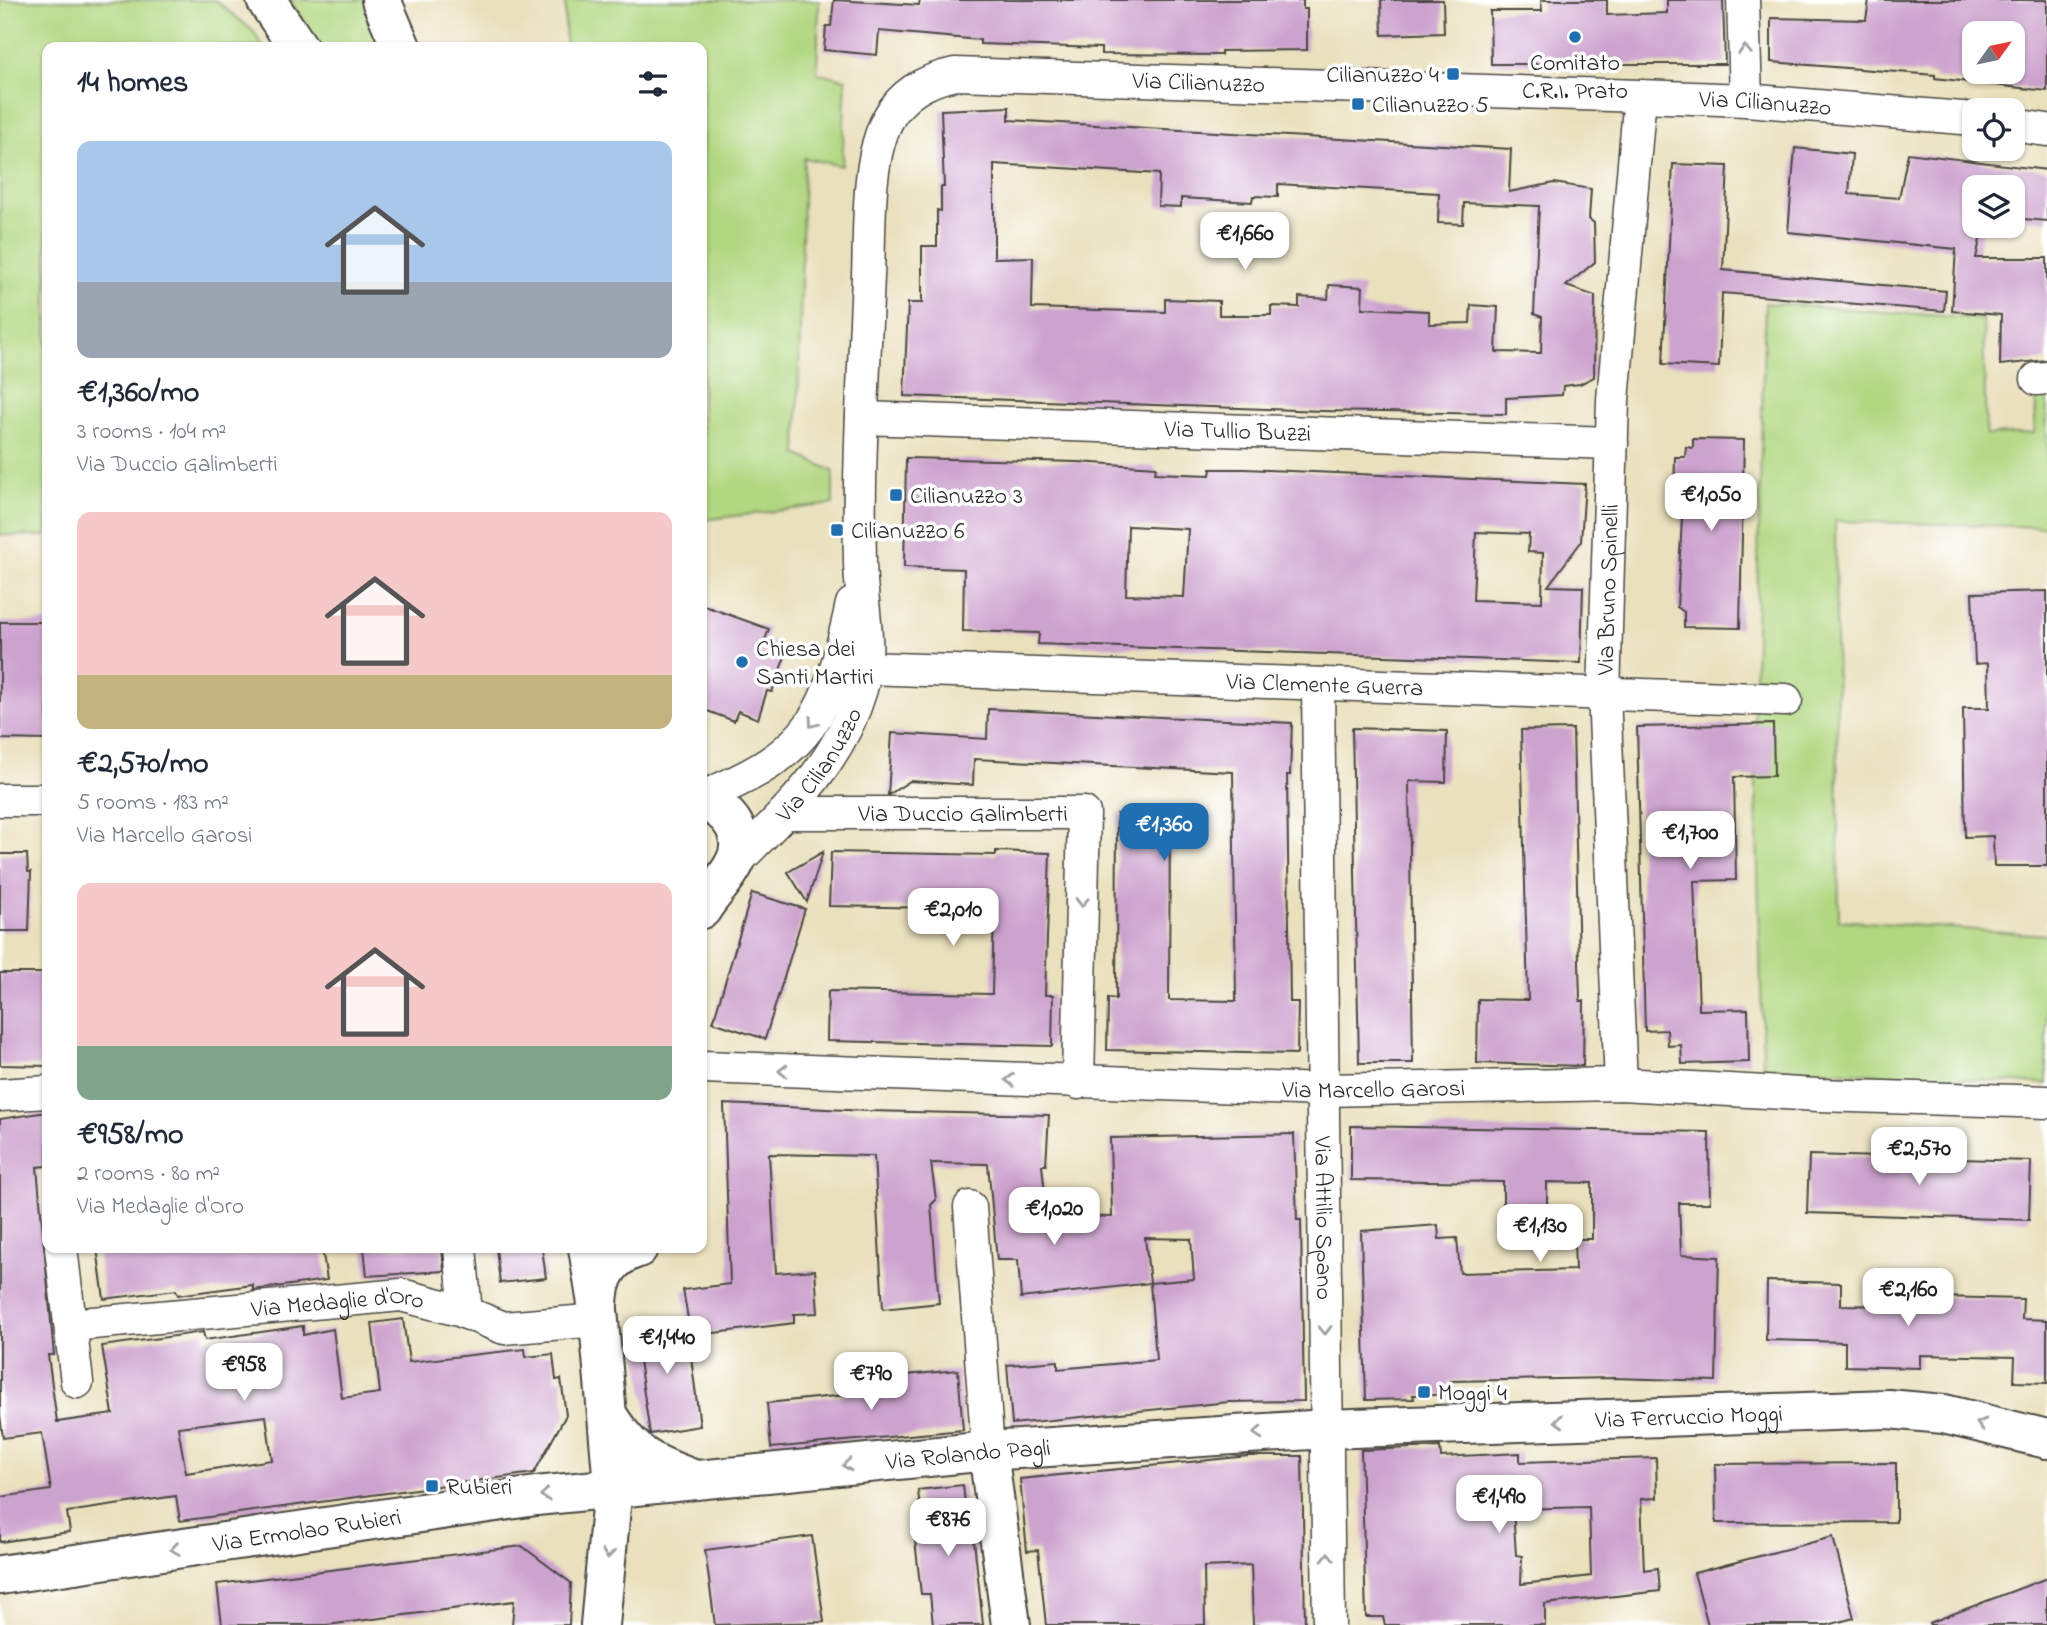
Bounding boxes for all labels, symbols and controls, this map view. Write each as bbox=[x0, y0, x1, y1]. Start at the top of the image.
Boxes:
north arrow bbox=[1962, 21, 2025, 84]
map controls bbox=[1962, 21, 2025, 238]
marker: Comitato C.R.I. Prato bbox=[1567, 29, 1583, 45]
one-way arrow bbox=[1737, 44, 1752, 55]
place label: Comitato C.R.I. Prato bbox=[1522, 47, 1628, 110]
place label: Cilianuzzo 4 bbox=[1326, 59, 1439, 94]
text: 14 homes bbox=[77, 62, 188, 106]
icon: filters bbox=[634, 65, 672, 103]
street label: Via Cilianuzzo bbox=[1131, 65, 1265, 104]
marker: Cilianuzzo 4 bbox=[1445, 66, 1461, 82]
street label: Via Cilianuzzo bbox=[1697, 83, 1833, 127]
place label: Cilianuzzo 5 bbox=[1372, 89, 1489, 124]
marker: Cilianuzzo 5 bbox=[1350, 96, 1366, 112]
button: locate bbox=[1962, 98, 2025, 161]
button: layers bbox=[1962, 175, 2025, 238]
icon: home bbox=[312, 187, 438, 313]
pin: €1,660 bbox=[1188, 212, 1302, 272]
text: €1,660 bbox=[1216, 218, 1274, 251]
text: €1,360/mo bbox=[77, 372, 199, 416]
street label: Via Tullio Buzzi bbox=[1163, 413, 1312, 453]
text: 3 rooms · 104 m² bbox=[77, 416, 226, 449]
text: Via Duccio Galimberti bbox=[77, 449, 278, 482]
pin: €1,050 bbox=[1654, 474, 1768, 533]
text: €1,050 bbox=[1681, 479, 1741, 512]
place label: Cilianuzzo 3 bbox=[910, 480, 1023, 515]
marker: Cilianuzzo 3 bbox=[888, 487, 904, 503]
street label: Via Bruno Spinelli bbox=[1590, 503, 1630, 677]
place label: Cilianuzzo 6 bbox=[851, 515, 965, 550]
marker: Cilianuzzo 6 bbox=[829, 522, 845, 538]
icon: home bbox=[312, 558, 438, 684]
place label: Chiesa dei Santi Martiri bbox=[756, 633, 874, 696]
marker: Chiesa dei Santi Martiri bbox=[734, 654, 750, 670]
street label: Via Clemente Guerra bbox=[1224, 666, 1424, 707]
street label: Via Cilianuzzo bbox=[768, 703, 873, 832]
one-way arrow bbox=[808, 715, 821, 727]
text: €2,570/mo bbox=[77, 743, 209, 787]
text: 5 rooms · 183 m² bbox=[77, 787, 229, 820]
street label: Via Duccio Galimberti bbox=[857, 798, 1068, 833]
pin: €1,360 bbox=[1107, 804, 1221, 863]
text: €1,360 bbox=[1136, 809, 1192, 842]
pin: €1,700 bbox=[1633, 812, 1747, 871]
text: €1,700 bbox=[1662, 817, 1718, 850]
text: Via Marcello Garosi bbox=[77, 820, 253, 853]
pin: €2,010 bbox=[896, 888, 1010, 948]
text: €2,010 bbox=[924, 894, 982, 927]
one-way arrow bbox=[1074, 897, 1090, 907]
icon: home bbox=[312, 929, 438, 1055]
one-way arrow bbox=[777, 1063, 788, 1078]
street label: Via Marcello Garosi bbox=[1280, 1072, 1466, 1110]
one-way arrow bbox=[1004, 1073, 1015, 1088]
text: €958/mo bbox=[77, 1114, 184, 1158]
pin: €2,570 bbox=[1862, 1128, 1976, 1187]
text: €2,570 bbox=[1887, 1133, 1951, 1166]
street label: Via Attilio Spano bbox=[1303, 1135, 1340, 1300]
text: 2 rooms · 80 m² bbox=[77, 1158, 220, 1191]
pin: €1,020 bbox=[997, 1188, 1111, 1247]
text: Via Medaglie d'Oro bbox=[77, 1191, 244, 1224]
text: €1,020 bbox=[1025, 1193, 1083, 1226]
pin: €1,130 bbox=[1483, 1204, 1597, 1264]
text: €1,130 bbox=[1513, 1210, 1567, 1243]
pin: €2,160 bbox=[1851, 1268, 1965, 1328]
text: €2,160 bbox=[1879, 1274, 1937, 1307]
street label: Via Medaglie d'Oro bbox=[249, 1280, 428, 1329]
pin: €1,440 bbox=[610, 1316, 724, 1376]
text: €1,440 bbox=[639, 1322, 695, 1355]
one-way arrow bbox=[1317, 1325, 1333, 1336]
pin: €958 bbox=[203, 1344, 285, 1403]
text: €958 bbox=[222, 1349, 266, 1382]
pin: €790 bbox=[830, 1352, 912, 1412]
text: €790 bbox=[850, 1358, 892, 1391]
place label: Moggi 4 bbox=[1438, 1377, 1507, 1412]
marker: Moggi 4 bbox=[1416, 1384, 1432, 1400]
street label: Via Ferruccio Moggi bbox=[1594, 1398, 1784, 1439]
one-way arrow bbox=[1553, 1413, 1564, 1428]
one-way arrow bbox=[1975, 1417, 1987, 1432]
one-way arrow bbox=[1252, 1425, 1263, 1440]
street label: Via Rolando Pagli bbox=[883, 1432, 1052, 1481]
one-way arrow bbox=[841, 1457, 852, 1472]
place label: Rubieri bbox=[446, 1471, 512, 1506]
pin: €1,490 bbox=[1442, 1476, 1556, 1535]
marker: Rubieri bbox=[424, 1478, 440, 1494]
text: €1,490 bbox=[1472, 1481, 1526, 1514]
one-way arrow bbox=[539, 1487, 551, 1502]
pin: €876 bbox=[907, 1498, 989, 1558]
street label: Via Ermolao Rubieri bbox=[209, 1501, 404, 1564]
text: €876 bbox=[926, 1504, 970, 1537]
one-way arrow bbox=[169, 1541, 181, 1556]
one-way arrow bbox=[600, 1549, 615, 1560]
one-way arrow bbox=[1320, 1551, 1336, 1562]

